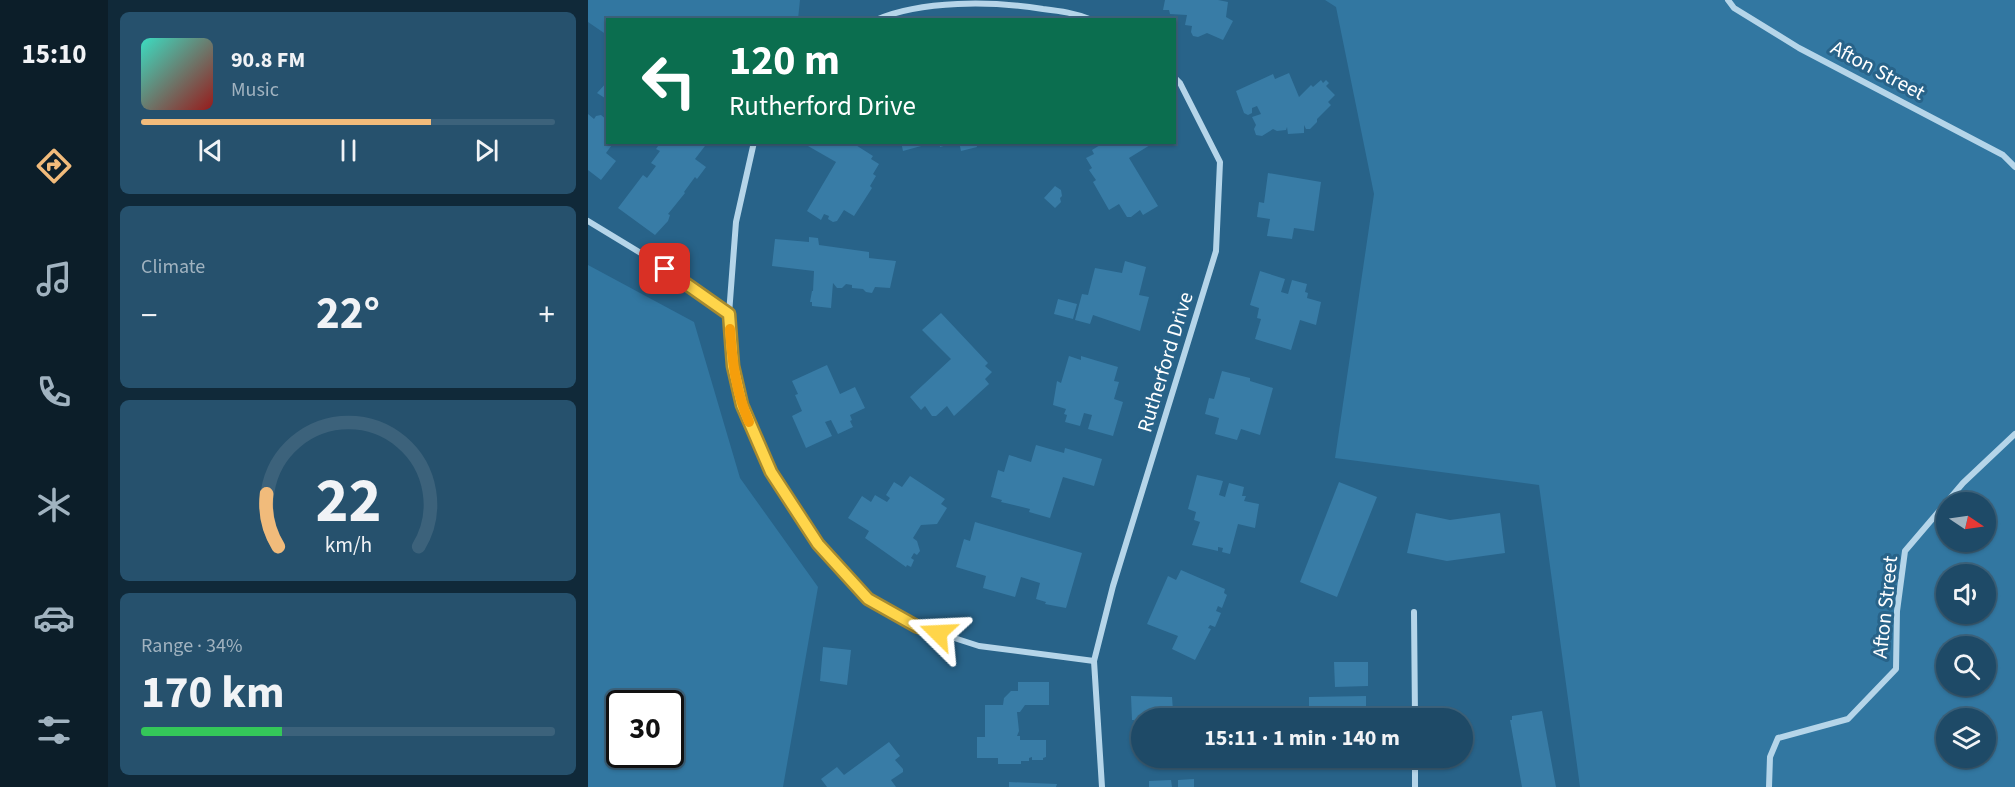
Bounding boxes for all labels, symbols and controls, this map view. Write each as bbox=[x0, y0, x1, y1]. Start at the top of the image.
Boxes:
text: 120 m bbox=[729, 31, 840, 91]
street label: Afton Street bbox=[1825, 33, 1931, 107]
text: 15:10 bbox=[21, 35, 87, 74]
icon: left bbox=[630, 42, 708, 120]
text: 90.8 FM bbox=[231, 44, 305, 76]
text: Music bbox=[231, 76, 279, 104]
text: Rutherford Drive bbox=[729, 87, 916, 126]
icon: previous bbox=[194, 134, 227, 167]
icon: pause bbox=[332, 134, 365, 167]
icon: next bbox=[470, 134, 503, 167]
icon: directions bbox=[33, 145, 75, 187]
pin bbox=[639, 243, 690, 294]
icon: arrive bbox=[648, 252, 681, 285]
text: Climate bbox=[141, 253, 205, 281]
icon: music bbox=[33, 258, 75, 300]
text: 22° bbox=[316, 282, 380, 346]
street label: Rutherford Drive bbox=[1129, 288, 1201, 436]
text: − bbox=[141, 292, 157, 339]
text: + bbox=[539, 292, 555, 339]
icon: phone bbox=[33, 371, 75, 413]
text: 22 bbox=[315, 458, 381, 547]
icon: climate bbox=[33, 484, 75, 526]
north arrow bbox=[1936, 492, 1996, 552]
map controls bbox=[1936, 492, 1996, 768]
text: km/h bbox=[324, 531, 372, 562]
street label: Afton Street bbox=[1865, 554, 1905, 660]
button: sound bbox=[1936, 564, 1996, 624]
icon: car bbox=[33, 597, 75, 639]
position arrow bbox=[906, 601, 970, 665]
text: Range · 34% bbox=[141, 632, 242, 660]
button: search bbox=[1936, 636, 1996, 696]
text: 170 km bbox=[141, 661, 285, 725]
speed limit sign: 30 bbox=[606, 690, 684, 768]
button: layers bbox=[1936, 708, 1996, 768]
icon: filters bbox=[33, 709, 75, 751]
text: 15:11 · 1 min · 140 m bbox=[1204, 722, 1400, 754]

